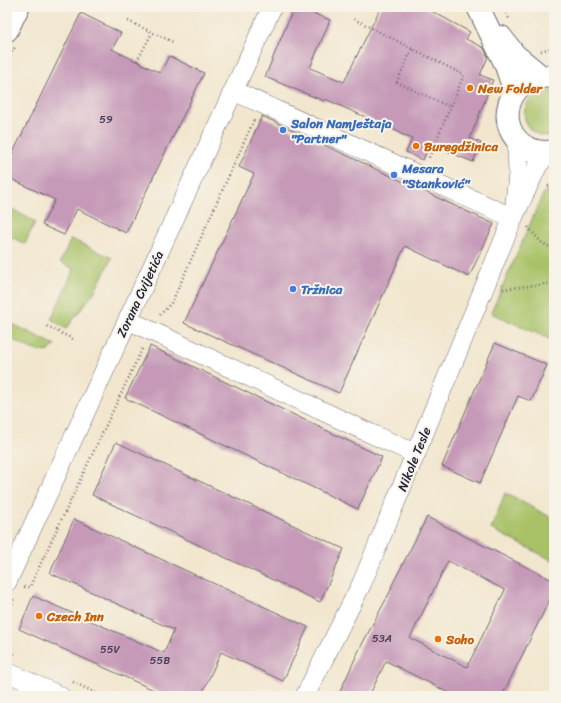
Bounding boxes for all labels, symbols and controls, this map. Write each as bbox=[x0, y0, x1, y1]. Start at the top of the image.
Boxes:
place label: New Folder bbox=[477, 77, 544, 100]
marker: New Folder bbox=[465, 83, 475, 93]
house number: 59 bbox=[99, 110, 113, 129]
place label: Salon Namještaja "Partner" bbox=[290, 112, 392, 150]
marker: Salon Namještaja "Partner" bbox=[278, 125, 288, 135]
place label: Buregdžinica bbox=[424, 135, 498, 158]
marker: Buregdžinica bbox=[411, 141, 421, 151]
place label: Mesara "Stanković" bbox=[401, 157, 471, 195]
marker: Mesara "Stanković" bbox=[389, 170, 399, 180]
street label: Zorana Cvijetića bbox=[110, 246, 170, 341]
place label: Tržnica bbox=[301, 278, 343, 301]
marker: Tržnica bbox=[288, 284, 298, 294]
street label: Nikole Tesle bbox=[391, 423, 438, 495]
place label: Czech Inn bbox=[46, 605, 105, 628]
marker: Czech Inn bbox=[34, 611, 44, 621]
place label: Soho bbox=[445, 628, 475, 651]
house number: 53A bbox=[372, 629, 392, 648]
marker: Soho bbox=[433, 634, 443, 644]
house number: 55V bbox=[100, 640, 120, 659]
house number: 55B bbox=[150, 651, 170, 670]

